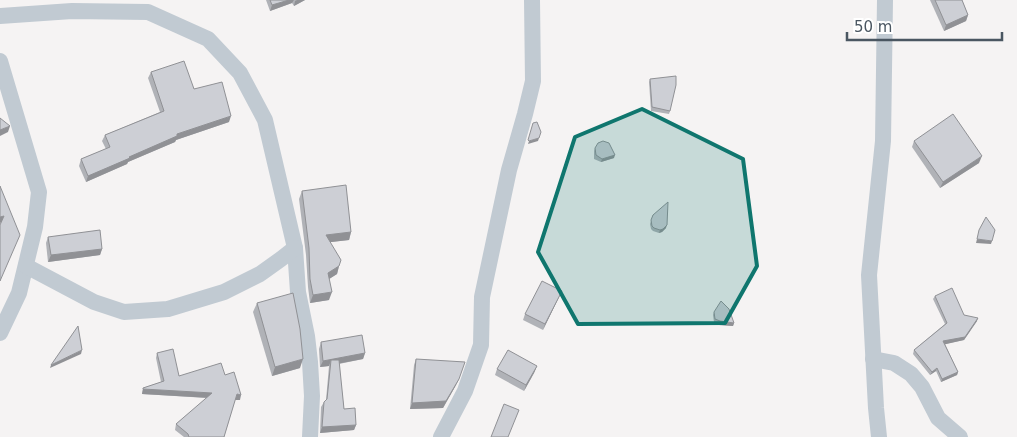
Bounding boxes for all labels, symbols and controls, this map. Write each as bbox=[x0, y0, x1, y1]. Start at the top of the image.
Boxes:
scale bar bbox=[847, 10, 1002, 42]
text: 50 m bbox=[854, 18, 892, 36]

